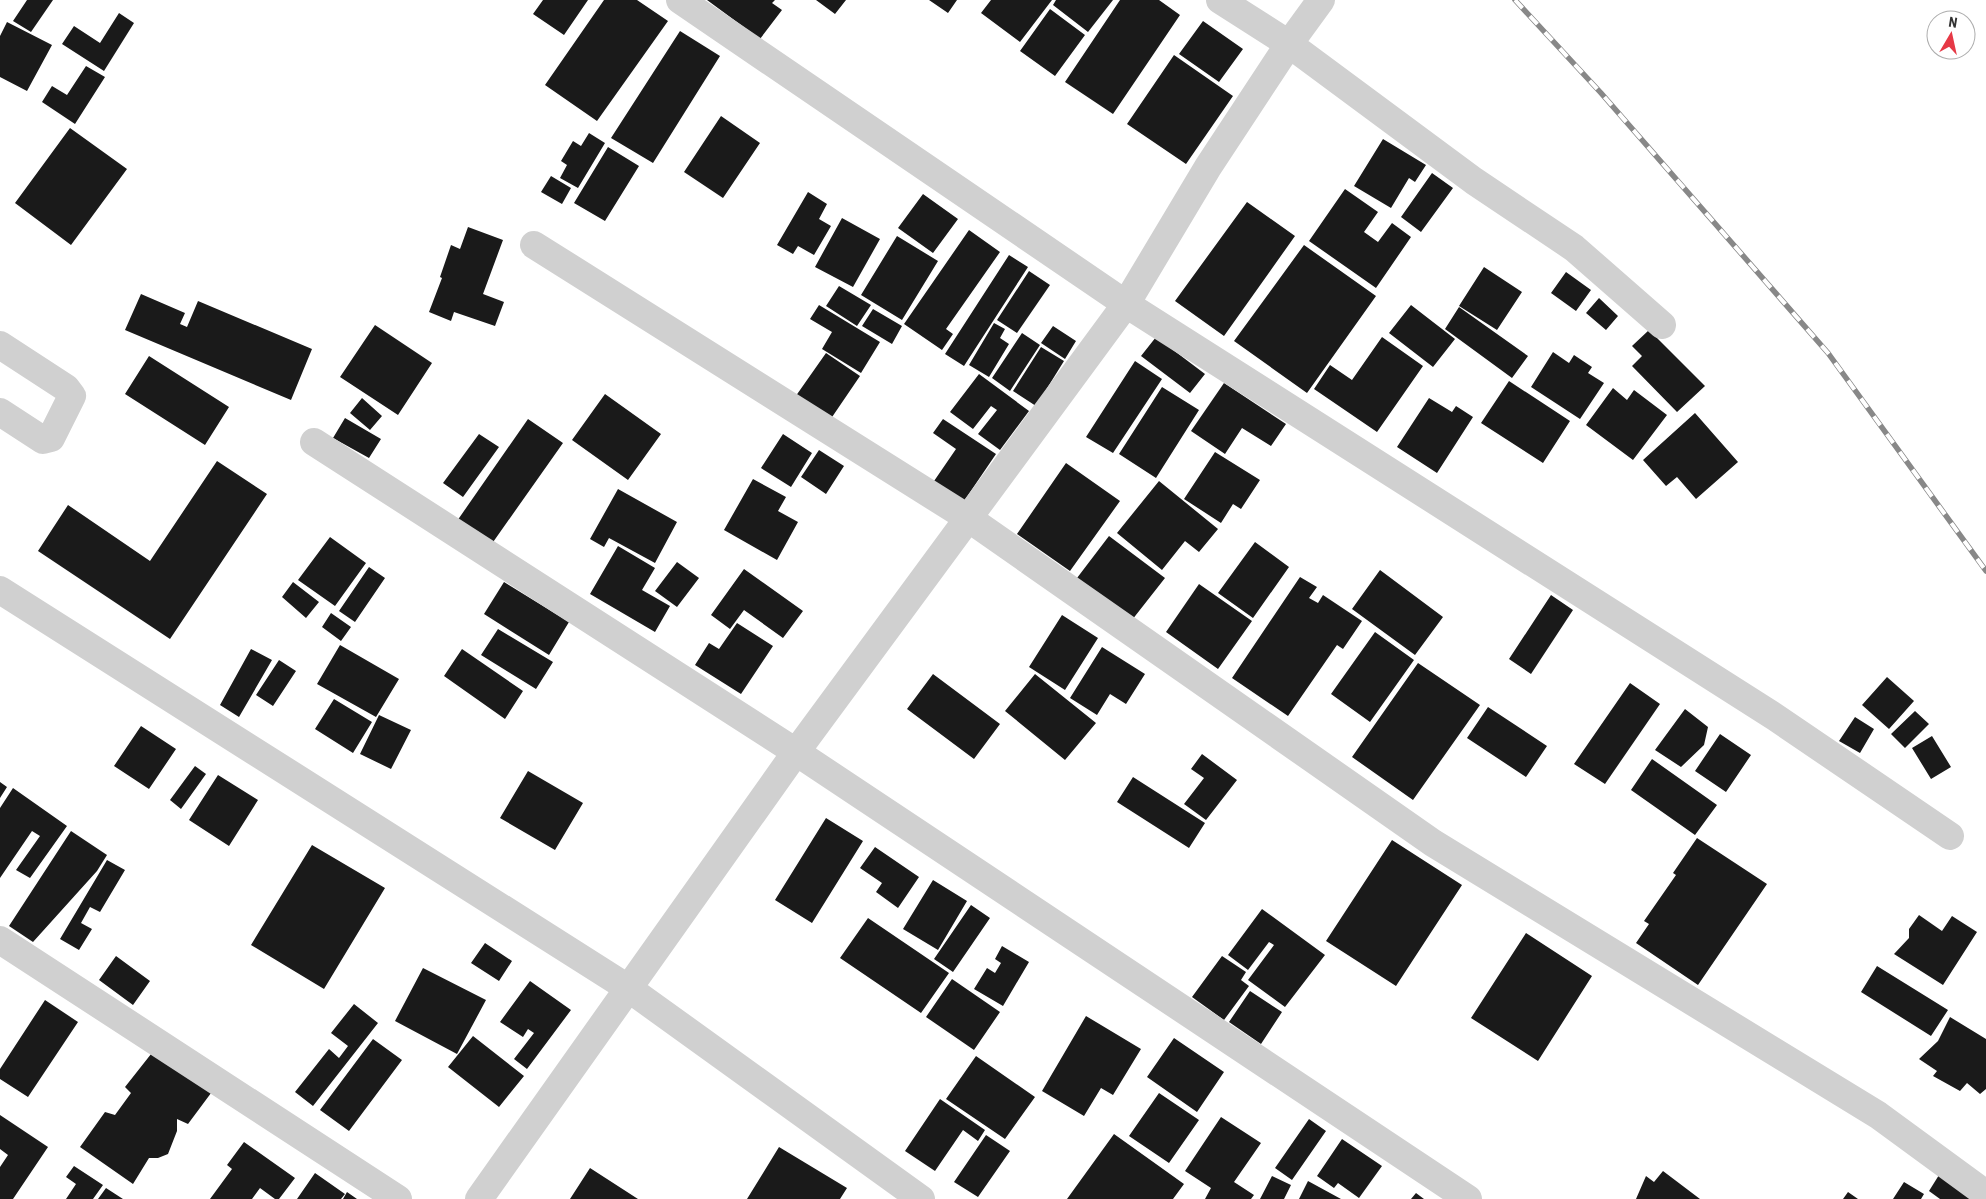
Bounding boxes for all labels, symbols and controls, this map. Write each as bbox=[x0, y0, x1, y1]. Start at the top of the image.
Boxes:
north arrow bbox=[1926, 10, 1976, 60]
text: N bbox=[1948, 14, 1959, 31]

